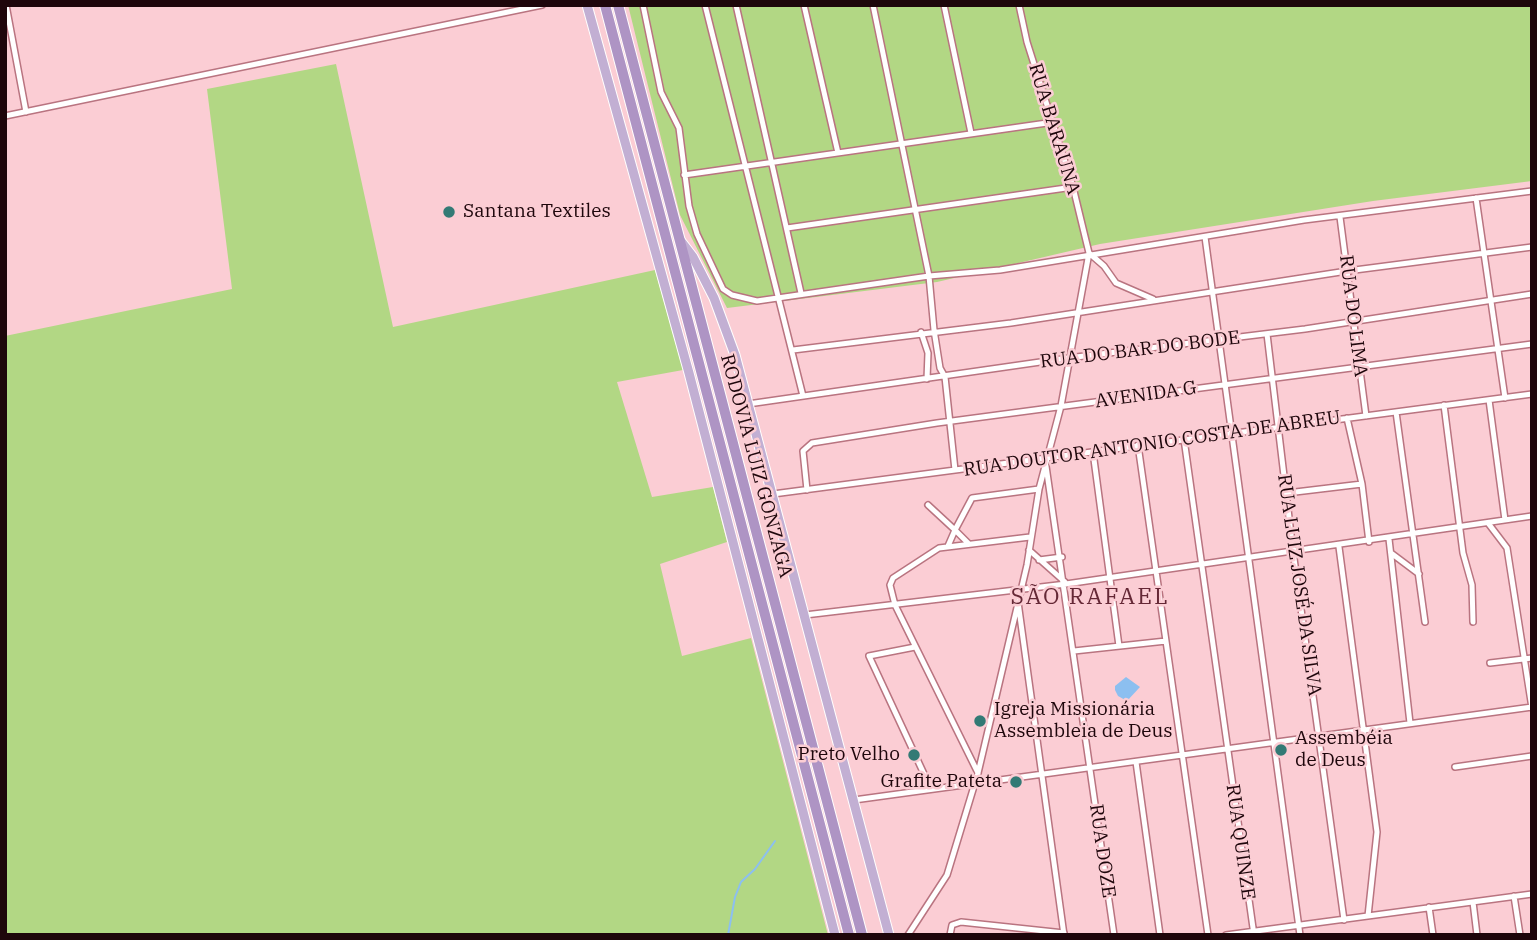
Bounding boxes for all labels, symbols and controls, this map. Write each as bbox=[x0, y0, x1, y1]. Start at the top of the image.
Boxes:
street label: RUA BARAUNA bbox=[1023, 61, 1085, 197]
place label: Santana Textiles bbox=[463, 201, 611, 223]
marker: Santana Textiles bbox=[441, 204, 457, 220]
street label: RUA DO LIMA bbox=[1334, 254, 1372, 378]
street label: RUA DO BAR DO BODE bbox=[1039, 326, 1241, 374]
street label: RODOVIA LUIZ GONZAGA bbox=[715, 352, 797, 580]
street label: AVENIDA G bbox=[1094, 377, 1198, 413]
street label: RUA DOUTOR ANTONIO COSTA DE ABREU bbox=[962, 406, 1342, 482]
street label: RUA LUIZ JOSÉ DA SILVA bbox=[1272, 473, 1326, 697]
district label: SÃO RAFAEL bbox=[1012, 583, 1168, 611]
place label: Igreja Missionária Assembleia de Deus bbox=[994, 699, 1173, 743]
marker: Igreja Missionária Assembleia de Deus bbox=[972, 713, 988, 729]
place label: Assembéia de Deus bbox=[1295, 728, 1393, 772]
marker: Assembéia de Deus bbox=[1273, 742, 1289, 758]
place label: Preto Velho bbox=[798, 744, 900, 766]
marker: Preto Velho bbox=[906, 747, 922, 763]
place label: Grafite Pateta bbox=[881, 771, 1002, 793]
marker: Grafite Pateta bbox=[1008, 774, 1024, 790]
street label: RUA QUINZE bbox=[1221, 783, 1259, 901]
street label: RUA DOZE bbox=[1084, 803, 1120, 899]

